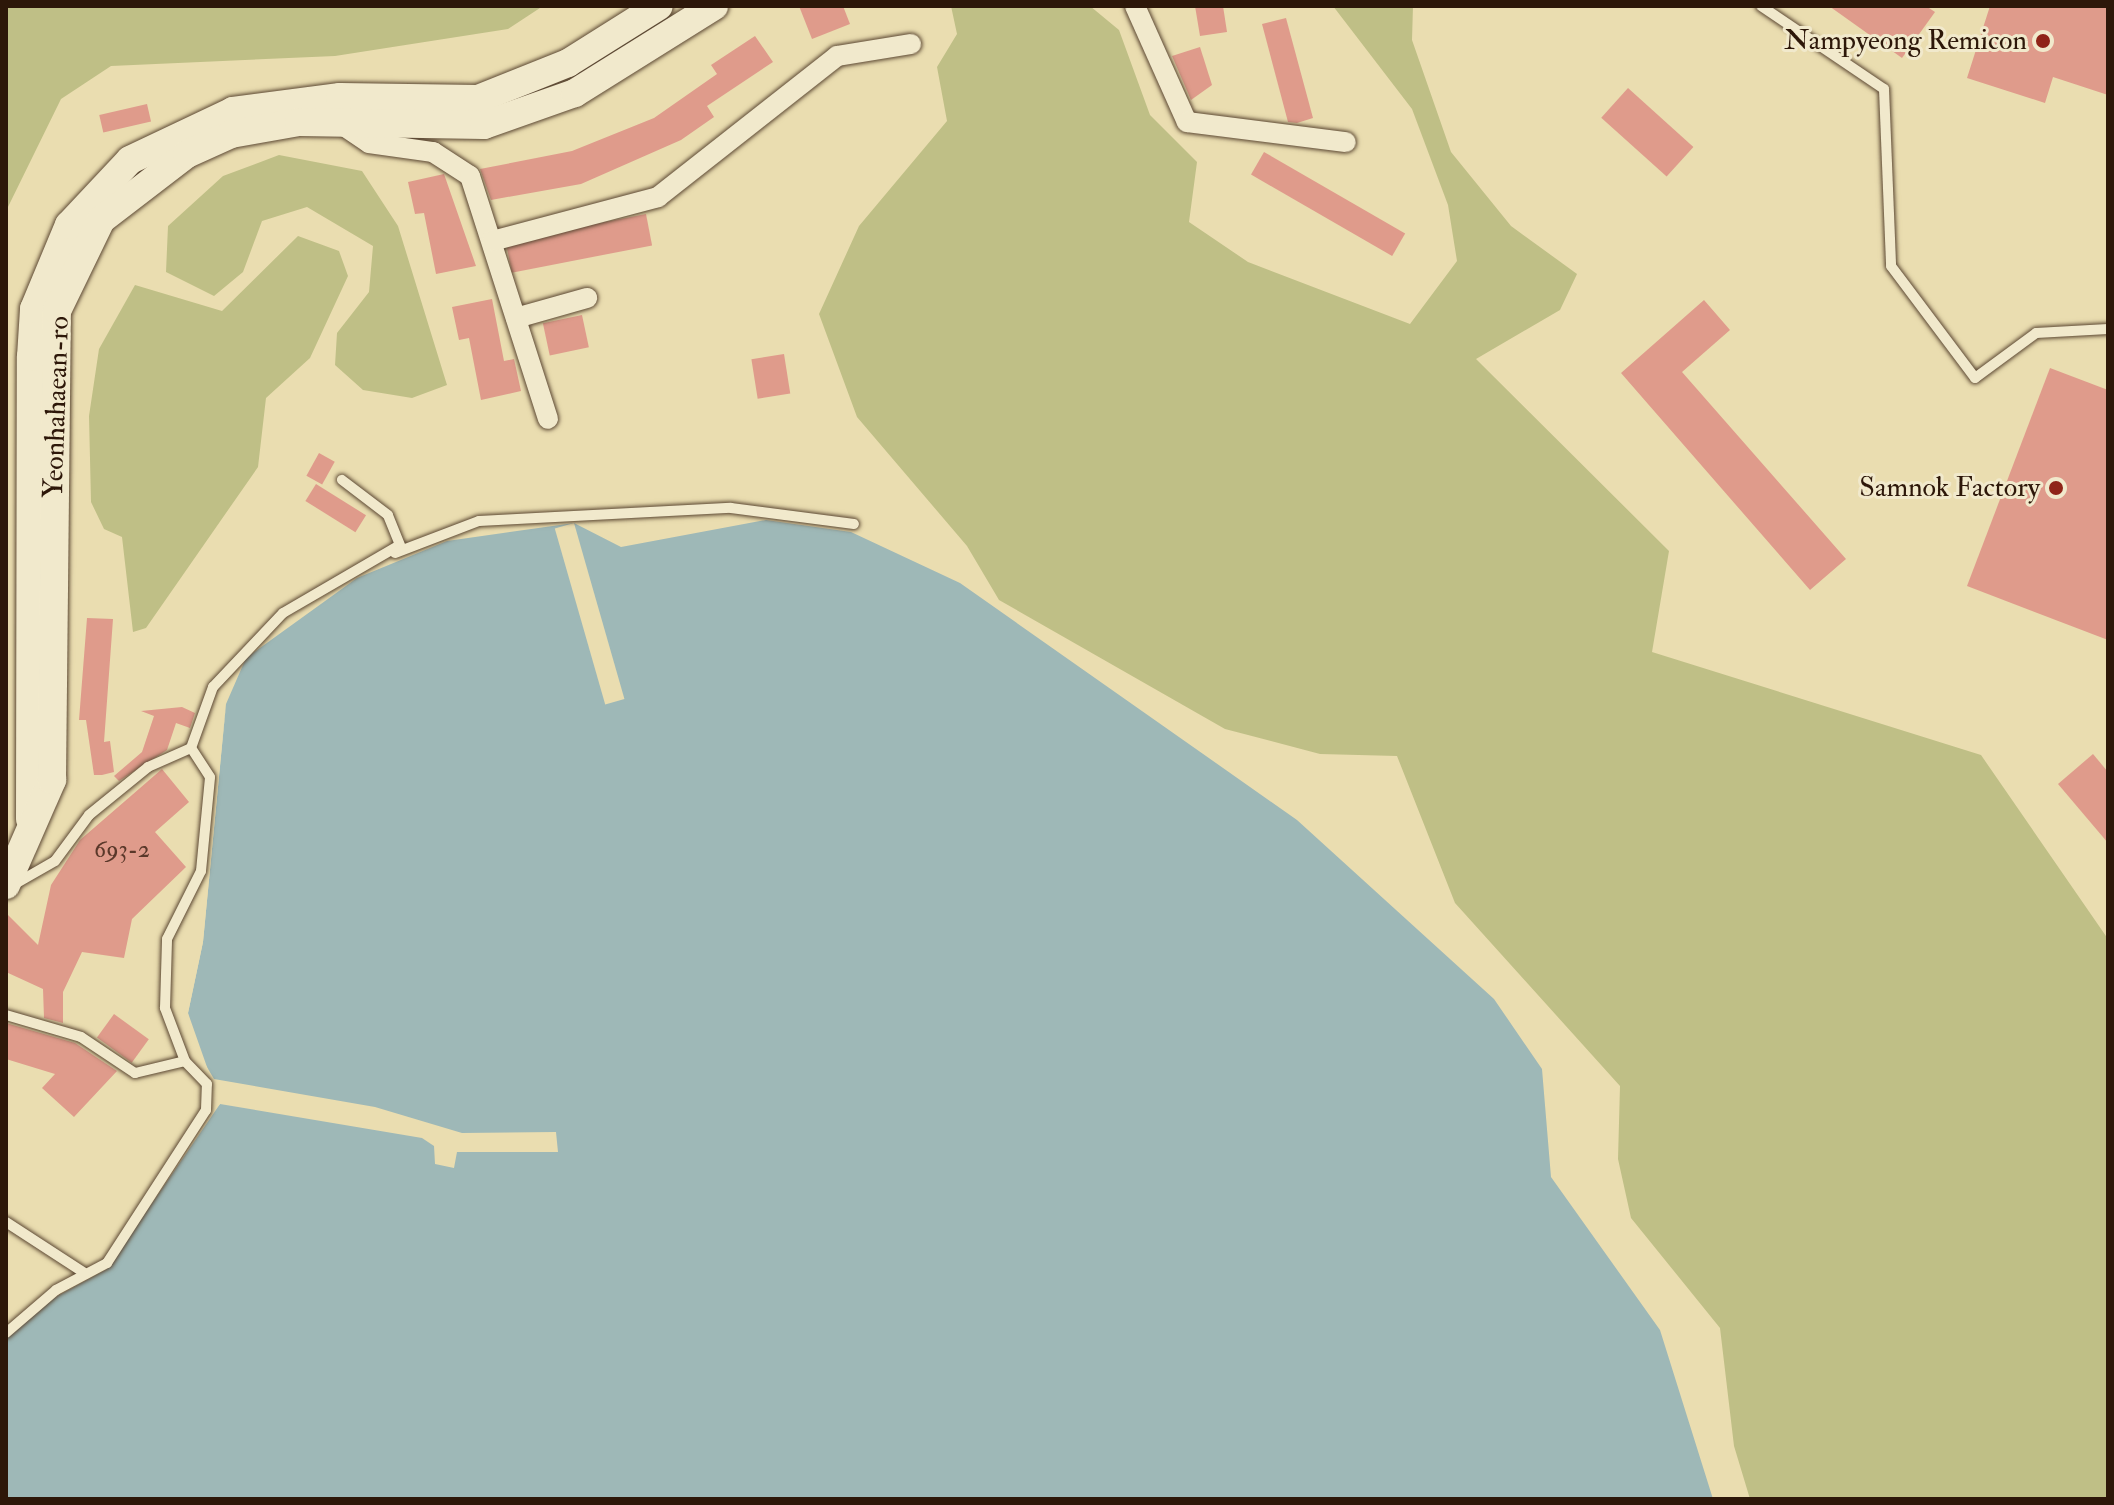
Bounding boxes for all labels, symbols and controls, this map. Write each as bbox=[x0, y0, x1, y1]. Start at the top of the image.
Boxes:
place label: Nampyeong Remicon bbox=[1784, 24, 2027, 58]
marker: Nampyeong Remicon bbox=[2034, 32, 2052, 50]
street label: Yeonhahaean-ro bbox=[37, 316, 77, 498]
place label: Samnok Factory bbox=[1859, 471, 2040, 505]
marker: Samnok Factory bbox=[2047, 479, 2065, 497]
house number: 693-2 bbox=[94, 836, 150, 864]

